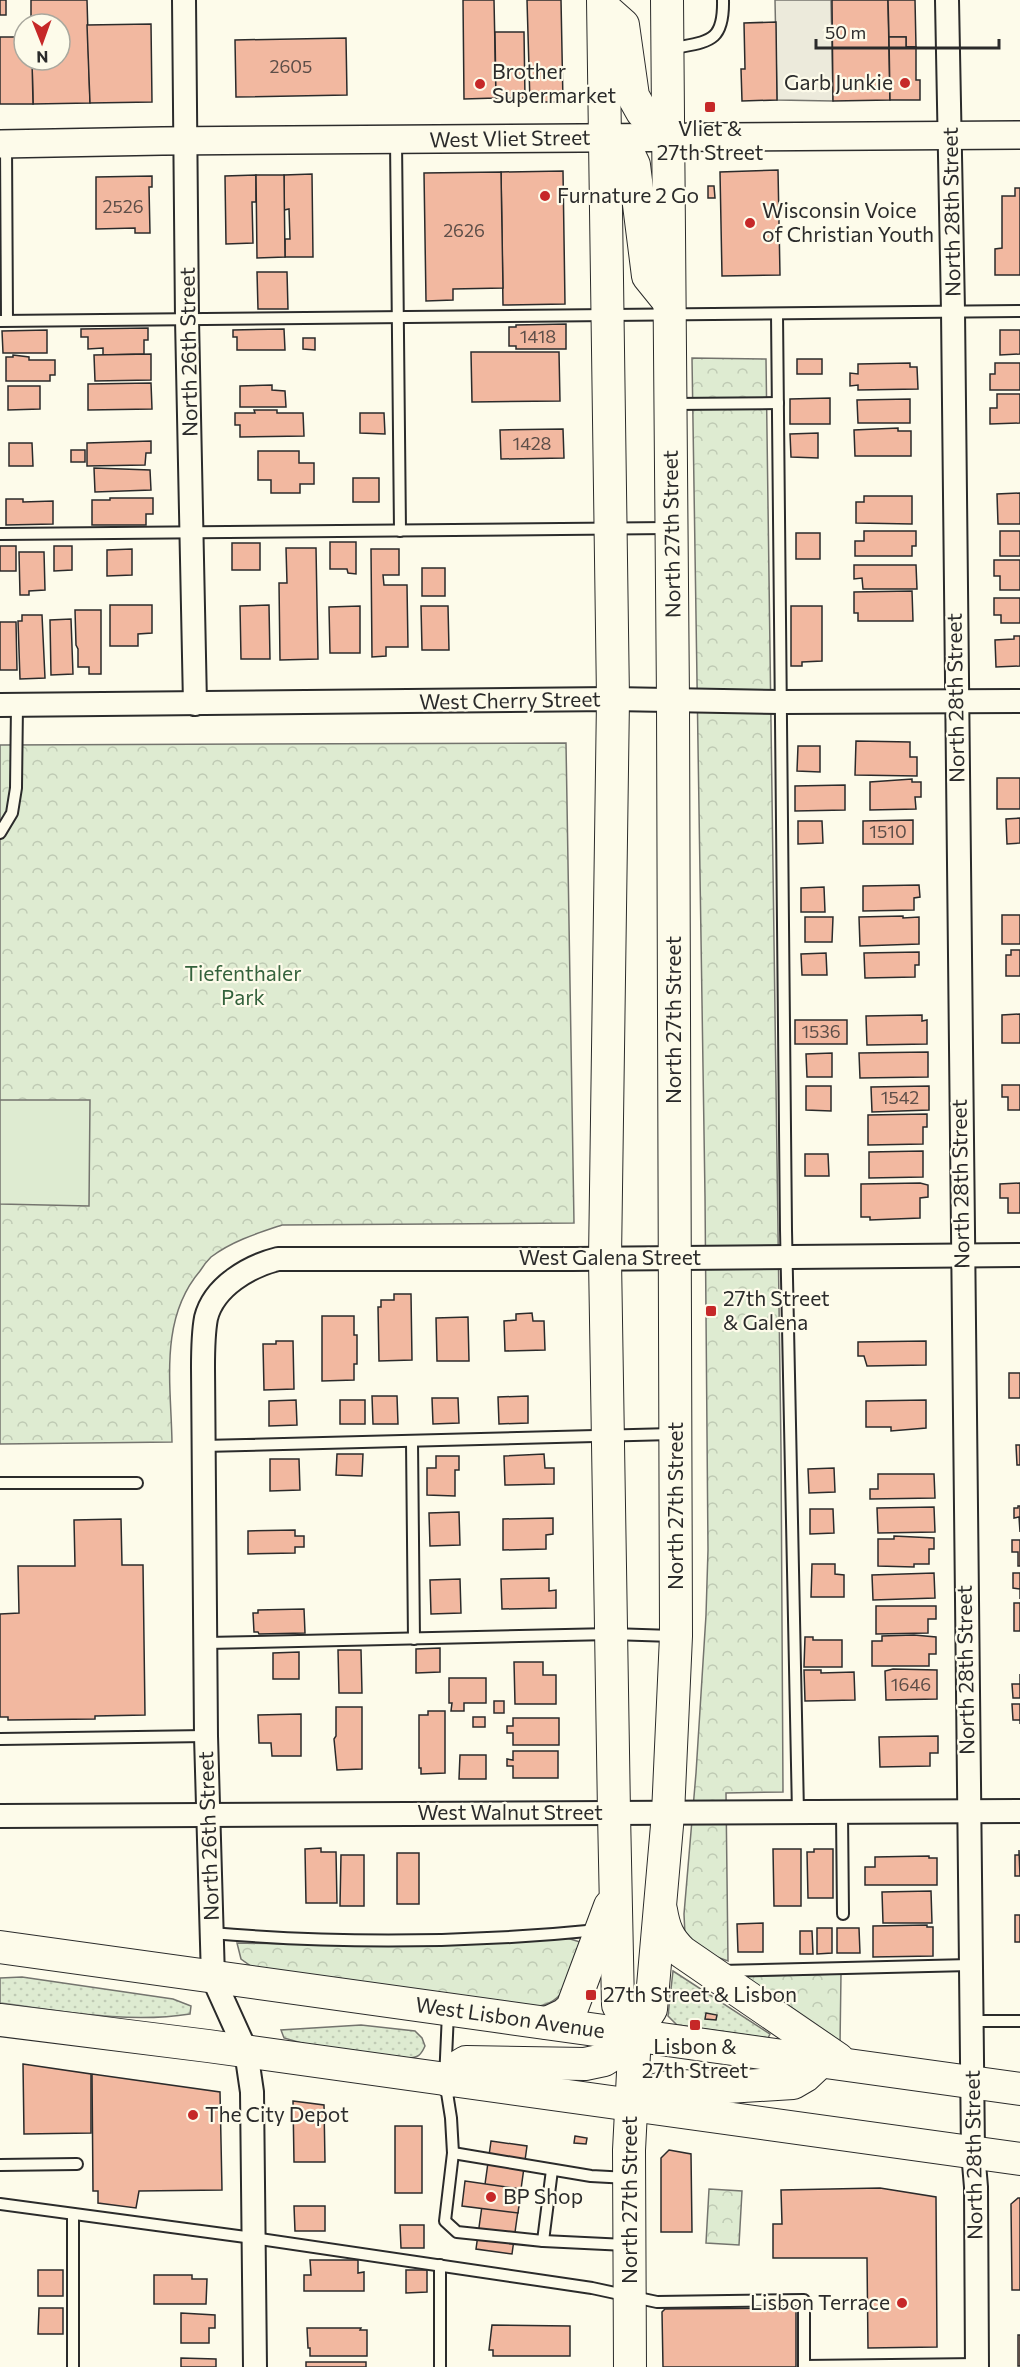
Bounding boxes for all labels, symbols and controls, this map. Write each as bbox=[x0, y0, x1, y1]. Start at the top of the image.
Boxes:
north arrow bbox=[12, 12, 72, 72]
scale bar bbox=[816, 12, 999, 50]
text: 50 m bbox=[825, 21, 866, 43]
text: N bbox=[36, 48, 48, 67]
house number: 2605 bbox=[270, 55, 312, 77]
place label: Brother Supermarket bbox=[492, 58, 616, 107]
place label: Garb Junkie bbox=[784, 69, 893, 94]
marker: Garb Junkie bbox=[898, 76, 912, 90]
marker: Brother Supermarket bbox=[473, 77, 487, 91]
marker: Vliet & 27th Street bbox=[703, 100, 717, 114]
place label: Vliet & 27th Street bbox=[657, 115, 763, 164]
street label: West Vliet Street bbox=[429, 124, 591, 151]
street label: North 28th Street bbox=[937, 127, 964, 297]
place label: Furnature 2 Go bbox=[557, 182, 699, 207]
marker: Furnature 2 Go bbox=[538, 189, 552, 203]
house number: 2526 bbox=[102, 195, 144, 217]
place label: Wisconsin Voice of Christian Youth bbox=[762, 197, 934, 246]
marker: Wisconsin Voice of Christian Youth bbox=[743, 216, 757, 230]
house number: 2626 bbox=[443, 219, 485, 241]
street label: North 26th Street bbox=[174, 267, 201, 437]
house number: 1418 bbox=[520, 325, 556, 347]
house number: 1428 bbox=[512, 432, 552, 454]
street label: North 27th Street bbox=[657, 450, 684, 618]
street label: North 28th Street bbox=[941, 613, 968, 783]
street label: West Cherry Street bbox=[419, 685, 601, 714]
house number: 1510 bbox=[869, 820, 907, 842]
street label: North 27th Street bbox=[660, 936, 685, 1104]
park label: Tiefenthaler Park bbox=[184, 960, 302, 1009]
house number: 1536 bbox=[801, 1020, 841, 1042]
house number: 1542 bbox=[881, 1086, 919, 1108]
street label: North 28th Street bbox=[946, 1099, 973, 1269]
street label: West Galena Street bbox=[519, 1244, 701, 1269]
place label: 27th Street & Galena bbox=[723, 1285, 830, 1334]
marker: 27th Street & Galena bbox=[704, 1304, 718, 1318]
street label: North 27th Street bbox=[662, 1422, 687, 1590]
street label: North 28th Street bbox=[951, 1585, 978, 1755]
house number: 1646 bbox=[891, 1673, 931, 1695]
street label: North 26th Street bbox=[192, 1751, 223, 1921]
street label: West Walnut Street bbox=[417, 1799, 603, 1824]
place label: 27th Street & Lisbon bbox=[603, 1981, 797, 2006]
marker: 27th Street & Lisbon bbox=[584, 1988, 598, 2002]
street label: West Lisbon Avenue bbox=[414, 1991, 607, 2042]
marker: Lisbon & 27th Street bbox=[688, 2018, 702, 2032]
place label: Lisbon & 27th Street bbox=[642, 2033, 748, 2082]
street label: North 28th Street bbox=[959, 2070, 986, 2240]
place label: The City Depot bbox=[205, 2101, 349, 2126]
marker: The City Depot bbox=[186, 2108, 200, 2122]
street label: North 27th Street bbox=[616, 2116, 641, 2284]
place label: BP Shop bbox=[503, 2183, 583, 2208]
marker: BP Shop bbox=[484, 2190, 498, 2204]
place label: Lisbon Terrace bbox=[750, 2289, 890, 2314]
marker: Lisbon Terrace bbox=[895, 2296, 909, 2310]

